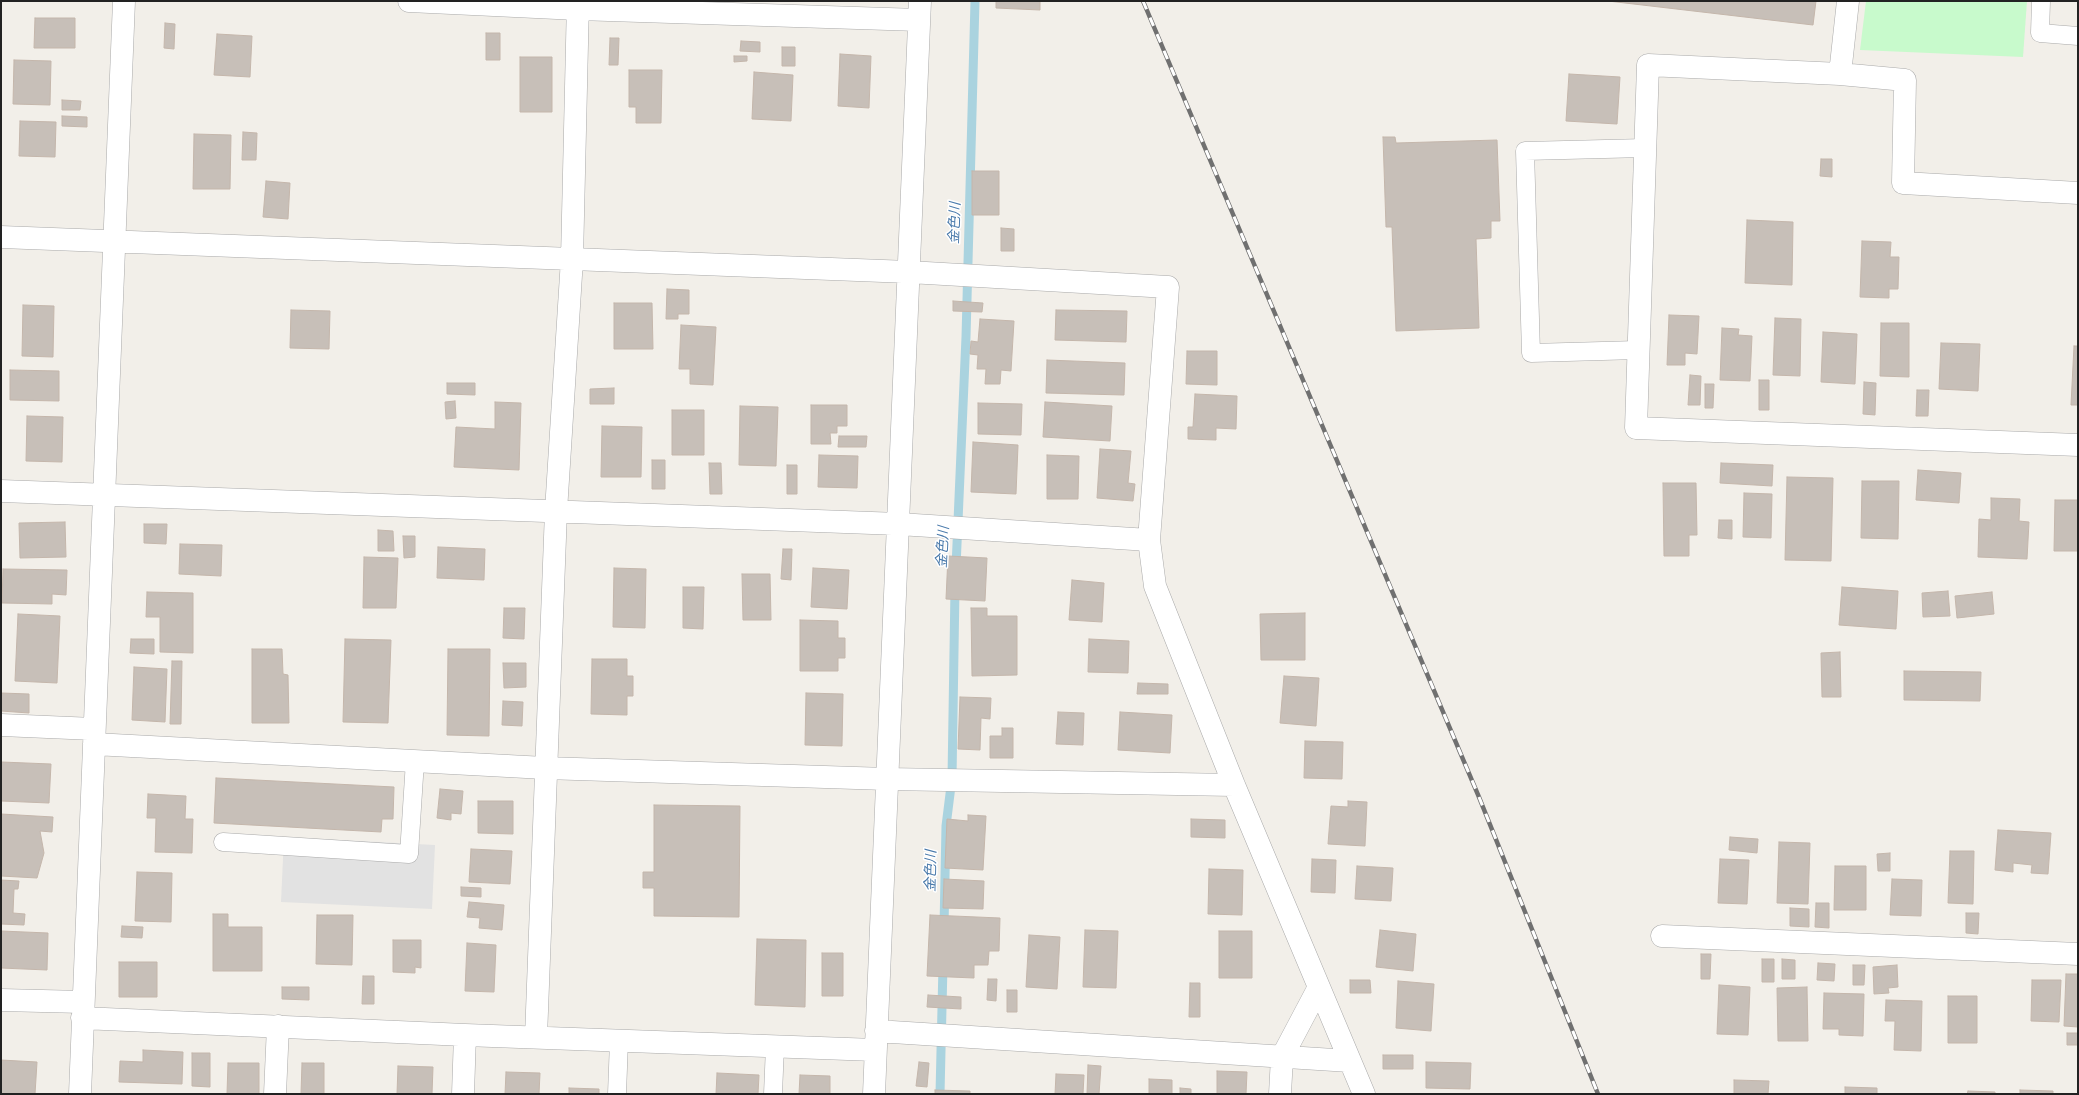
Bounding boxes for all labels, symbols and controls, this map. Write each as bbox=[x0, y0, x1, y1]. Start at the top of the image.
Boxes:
water label: 金色川 bbox=[946, 202, 964, 244]
water label: 金色川 bbox=[934, 526, 952, 568]
water label: 金色川 bbox=[922, 850, 940, 892]

